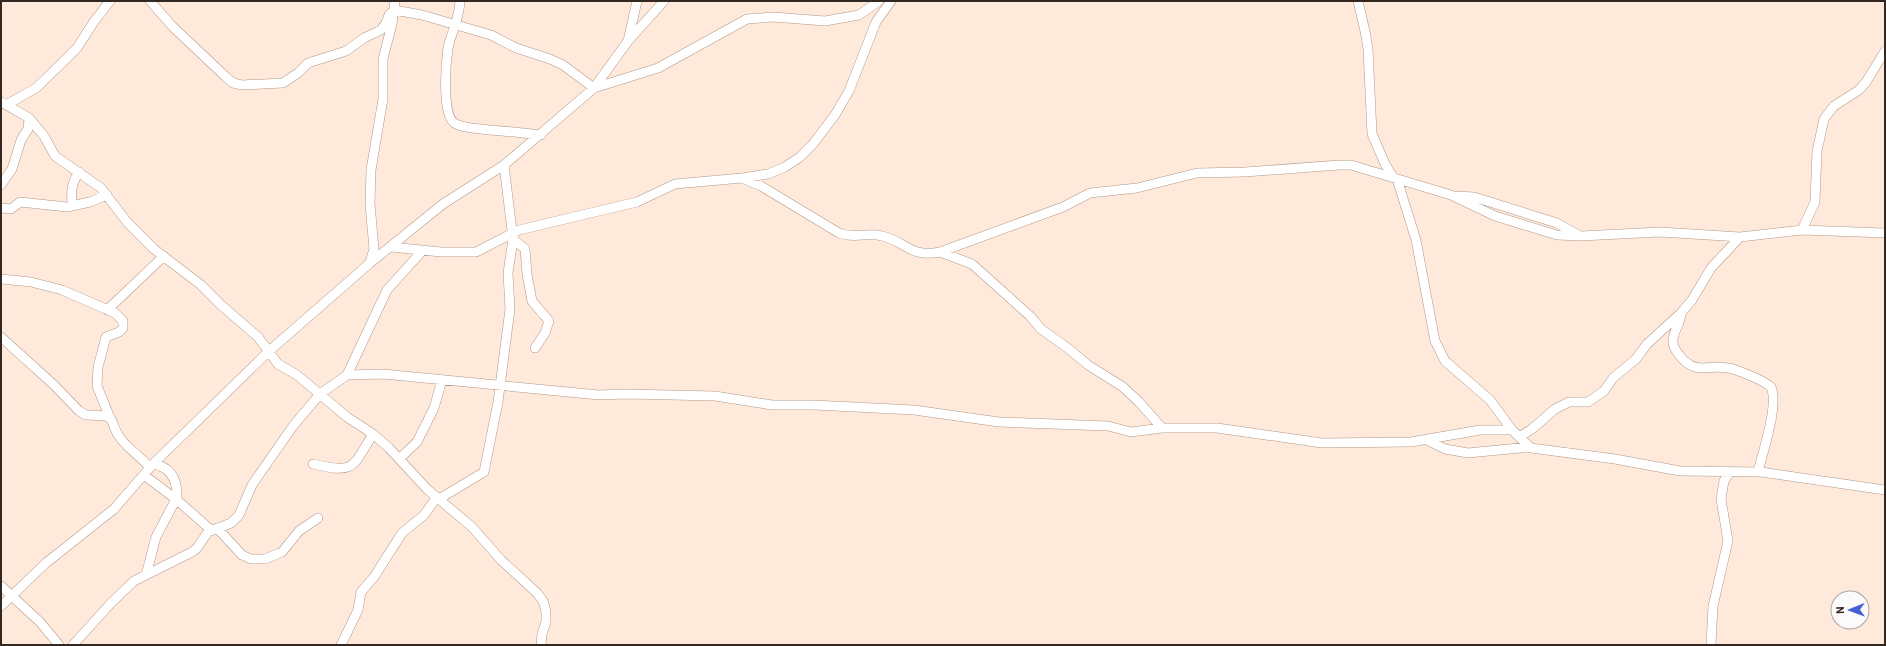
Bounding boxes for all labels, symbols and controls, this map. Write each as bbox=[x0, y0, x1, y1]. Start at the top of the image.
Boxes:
north arrow bbox=[1830, 590, 1870, 630]
text: N bbox=[1833, 606, 1846, 614]

